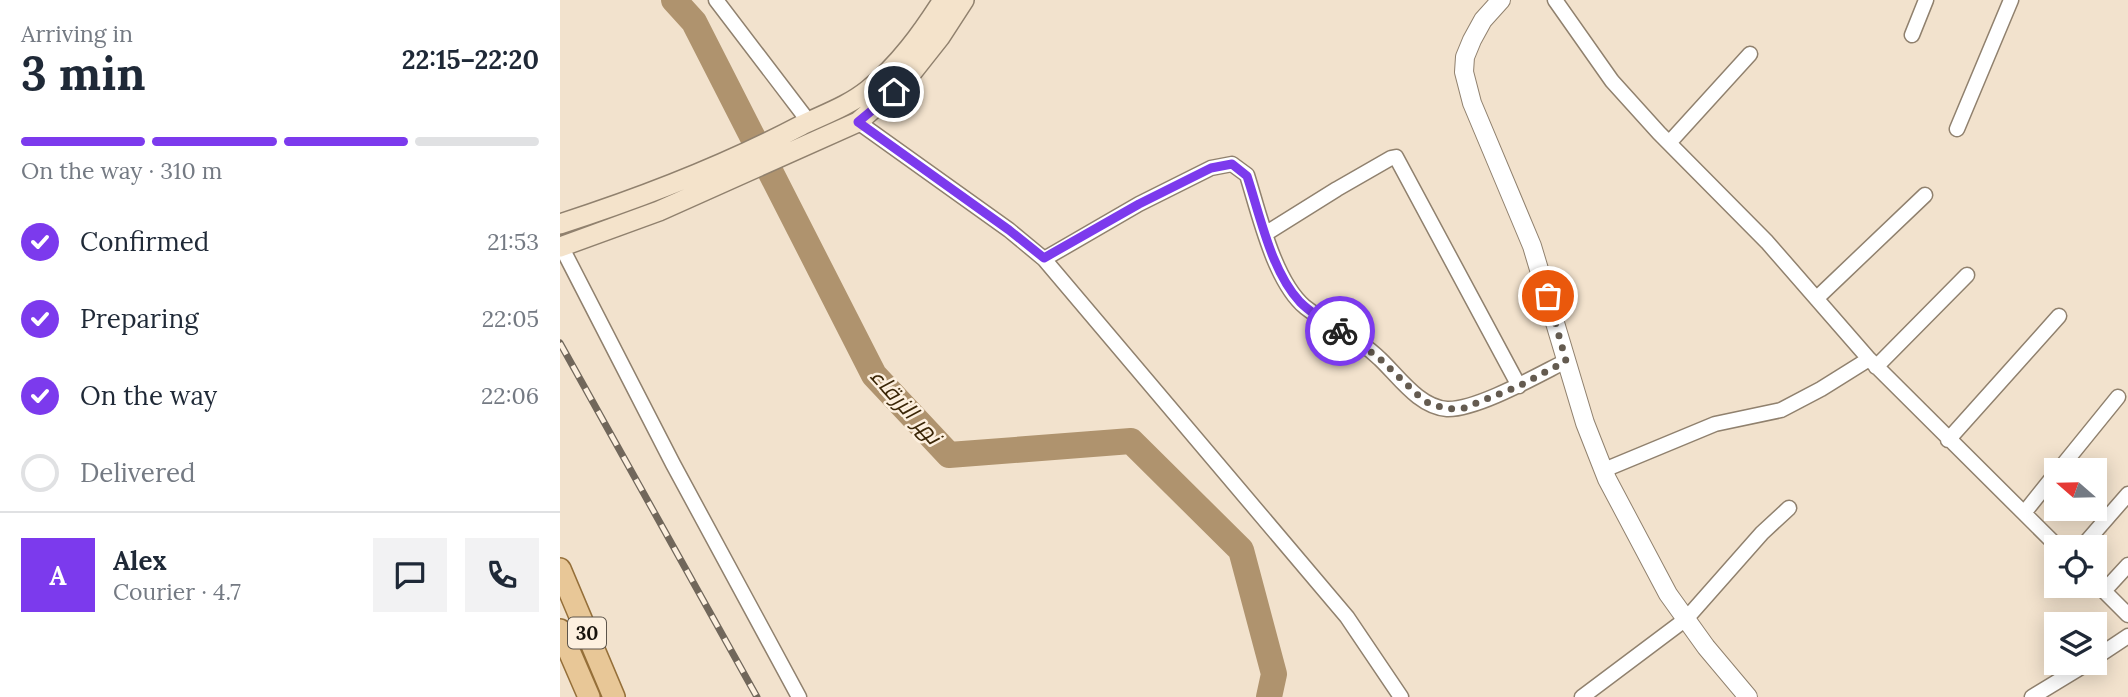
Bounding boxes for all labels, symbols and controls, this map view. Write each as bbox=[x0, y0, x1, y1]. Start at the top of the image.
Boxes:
text: Arriving in bbox=[21, 19, 133, 48]
text: 22:15–22:20 bbox=[402, 43, 539, 76]
text: 3 min bbox=[21, 44, 146, 103]
pin bbox=[864, 62, 924, 122]
icon: home bbox=[875, 73, 913, 111]
text: On the way · 310 m bbox=[21, 156, 222, 185]
icon: check bbox=[21, 223, 59, 261]
text: Confirmed bbox=[80, 225, 209, 258]
text: 21:53 bbox=[487, 227, 539, 256]
pin bbox=[1518, 266, 1578, 326]
icon: bag bbox=[1529, 277, 1567, 315]
courier bbox=[1305, 296, 1375, 366]
icon: check bbox=[21, 300, 59, 338]
text: Preparing bbox=[80, 302, 199, 335]
text: 22:05 bbox=[482, 304, 539, 333]
icon: bike bbox=[1321, 312, 1359, 350]
water label: نهر الزرقاء bbox=[864, 361, 950, 452]
icon: check bbox=[21, 377, 59, 415]
text: On the way bbox=[80, 379, 217, 412]
text: 22:06 bbox=[481, 381, 539, 410]
text: Delivered bbox=[80, 456, 196, 489]
north arrow bbox=[2044, 458, 2107, 522]
map controls bbox=[2044, 458, 2107, 675]
button: locate bbox=[2044, 535, 2107, 598]
button: chat bbox=[373, 538, 447, 612]
button: phone bbox=[465, 538, 539, 612]
text: Alex bbox=[113, 544, 167, 577]
text: A bbox=[49, 559, 67, 592]
text: Courier · 4.7 bbox=[113, 577, 241, 606]
button: layers bbox=[2044, 612, 2107, 675]
road number: 30 bbox=[568, 618, 606, 648]

